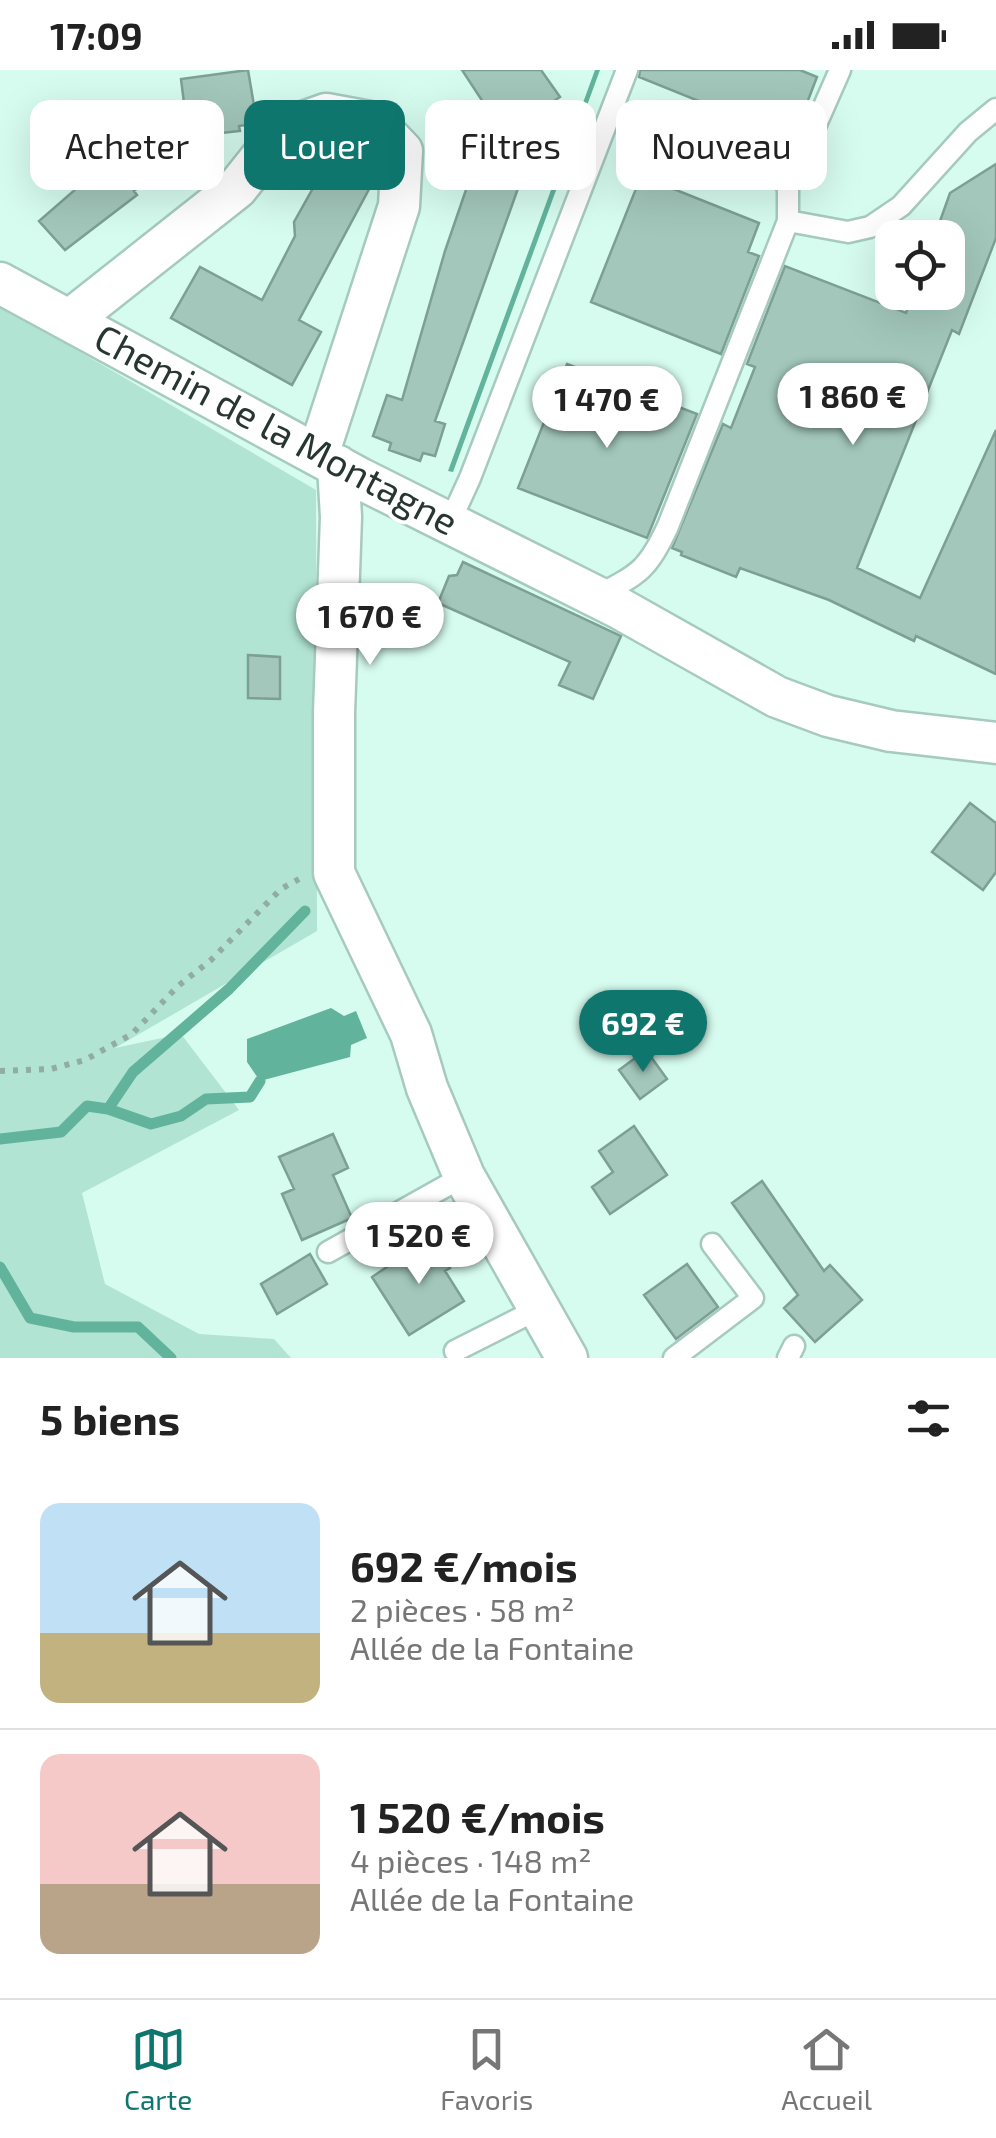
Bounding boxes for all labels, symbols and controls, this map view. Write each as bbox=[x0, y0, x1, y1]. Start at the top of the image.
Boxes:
text: 17:09 bbox=[50, 12, 143, 58]
chip: Acheter bbox=[30, 100, 224, 190]
chip: Louer bbox=[244, 100, 405, 190]
chip: Filtres bbox=[425, 100, 596, 190]
chip: Nouveau bbox=[616, 100, 827, 190]
map controls bbox=[875, 220, 965, 310]
button: locate bbox=[875, 220, 965, 310]
street label: Chemin de la Montagne bbox=[87, 313, 466, 544]
pin: 1 860 € bbox=[761, 363, 945, 448]
pin: 1 470 € bbox=[515, 366, 699, 451]
text: 1 860 € bbox=[799, 376, 907, 414]
text: 1 470 € bbox=[554, 379, 660, 417]
pin: 1 670 € bbox=[278, 583, 462, 668]
text: 1 670 € bbox=[318, 596, 422, 634]
pin: 692 € bbox=[573, 990, 713, 1075]
text: 692 € bbox=[601, 1003, 685, 1041]
pin: 1 520 € bbox=[327, 1202, 511, 1287]
text: 1 520 € bbox=[367, 1215, 471, 1253]
icon: filters bbox=[901, 1391, 956, 1446]
text: 5 biens bbox=[40, 1393, 180, 1443]
text: 692 €/mois bbox=[350, 1540, 578, 1590]
icon: home bbox=[120, 1543, 240, 1663]
text: 2 pièces · 58 m² bbox=[350, 1590, 574, 1628]
text: Allée de la Fontaine bbox=[350, 1628, 634, 1666]
text: 1 520 €/mois bbox=[350, 1791, 605, 1841]
icon: home bbox=[120, 1794, 240, 1914]
text: 4 pièces · 148 m² bbox=[350, 1841, 591, 1879]
text: Allée de la Fontaine bbox=[350, 1879, 634, 1917]
tab: Carte bbox=[124, 2022, 192, 2116]
tab: Favoris bbox=[440, 2022, 533, 2116]
tab: Accueil bbox=[781, 2022, 872, 2116]

